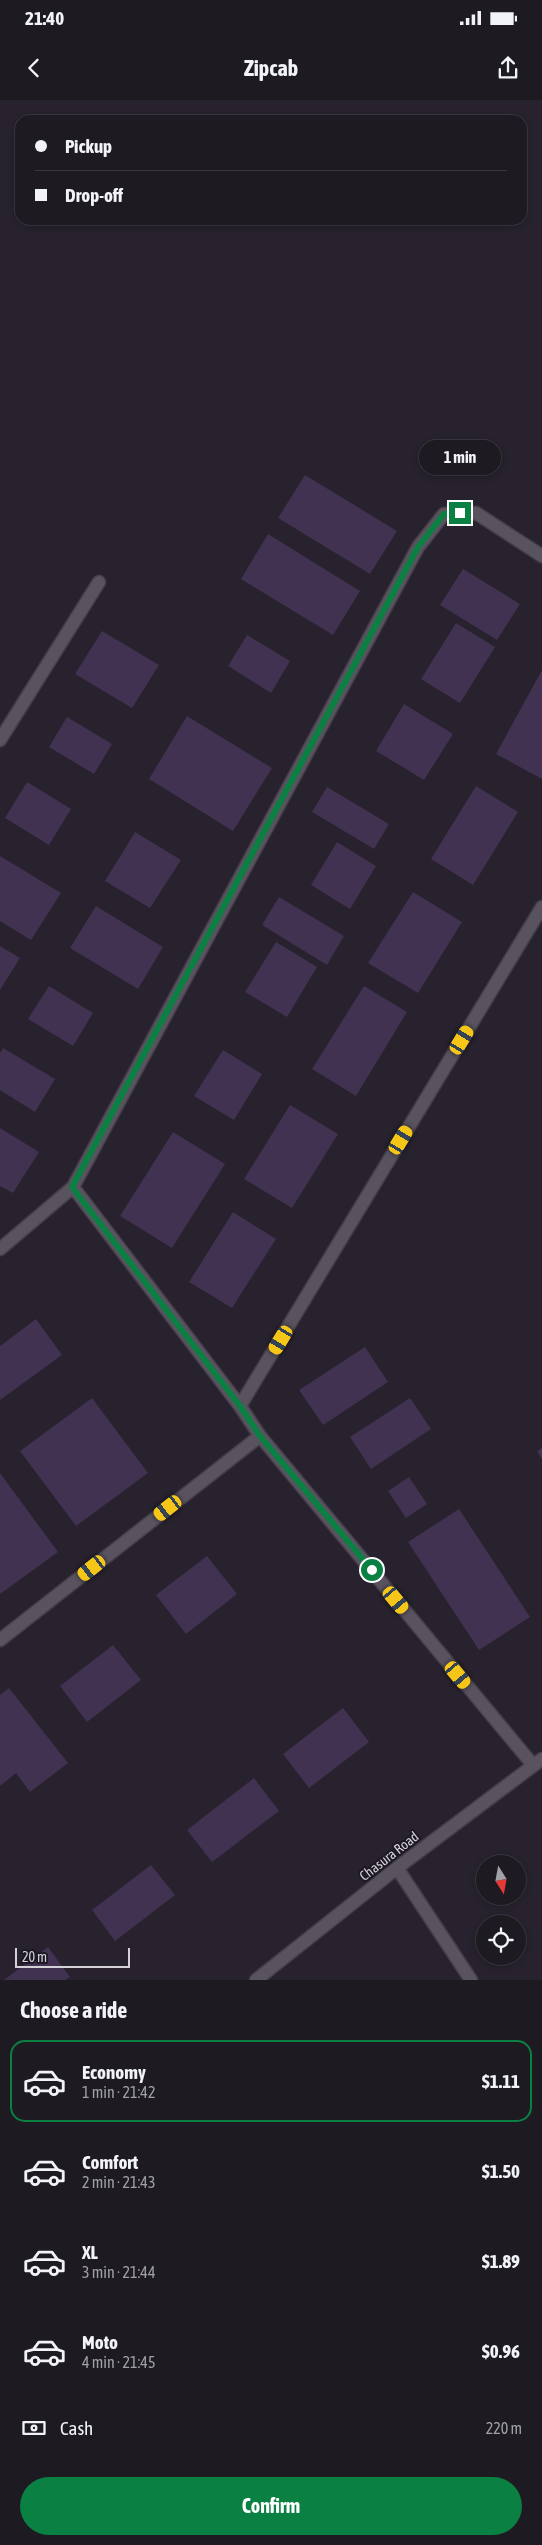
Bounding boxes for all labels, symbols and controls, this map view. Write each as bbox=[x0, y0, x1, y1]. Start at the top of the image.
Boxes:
text: 21:40 bbox=[25, 7, 64, 29]
icon: back bbox=[20, 54, 48, 82]
icon: share bbox=[494, 54, 522, 82]
text: Zipcab bbox=[244, 55, 298, 81]
text: Pickup bbox=[65, 135, 112, 157]
text: Drop-off bbox=[65, 184, 123, 206]
callout: 1 min bbox=[419, 440, 501, 476]
text: 1 min bbox=[444, 448, 476, 466]
route end bbox=[449, 502, 471, 524]
car bbox=[447, 1023, 476, 1057]
car bbox=[386, 1123, 415, 1157]
car bbox=[266, 1323, 295, 1357]
car bbox=[151, 1493, 184, 1523]
car bbox=[75, 1553, 108, 1583]
route start bbox=[361, 1559, 383, 1581]
car bbox=[380, 1584, 411, 1616]
car bbox=[442, 1659, 473, 1691]
street label: Chasura Road bbox=[356, 1828, 422, 1884]
north arrow bbox=[476, 1855, 526, 1905]
map controls bbox=[476, 1855, 526, 1965]
button: locate bbox=[476, 1915, 526, 1965]
scale bar bbox=[15, 1945, 130, 1968]
text: 20 m bbox=[22, 1949, 47, 1965]
text: Choose a ride bbox=[20, 1997, 127, 2023]
icon: car bbox=[22, 2059, 67, 2104]
text: Economy bbox=[82, 2061, 146, 2083]
text: $1.11 bbox=[482, 2070, 520, 2092]
text: 1 min · 21:42 bbox=[82, 2083, 155, 2101]
icon: car bbox=[22, 2149, 67, 2194]
text: Comfort bbox=[82, 2151, 138, 2173]
text: $1.50 bbox=[482, 2160, 520, 2182]
text: 2 min · 21:43 bbox=[82, 2173, 155, 2191]
icon: car bbox=[22, 2239, 67, 2284]
text: XL bbox=[82, 2241, 98, 2263]
text: $1.89 bbox=[482, 2250, 520, 2272]
text: 3 min · 21:44 bbox=[82, 2263, 155, 2281]
icon: car bbox=[22, 2329, 67, 2374]
text: Moto bbox=[82, 2331, 118, 2353]
text: $0.96 bbox=[482, 2340, 520, 2362]
text: 4 min · 21:45 bbox=[82, 2353, 155, 2371]
icon: cash bbox=[20, 2414, 48, 2442]
text: Cash bbox=[60, 2417, 93, 2439]
text: 220 m bbox=[486, 2419, 522, 2437]
button: Confirm bbox=[20, 2477, 522, 2535]

